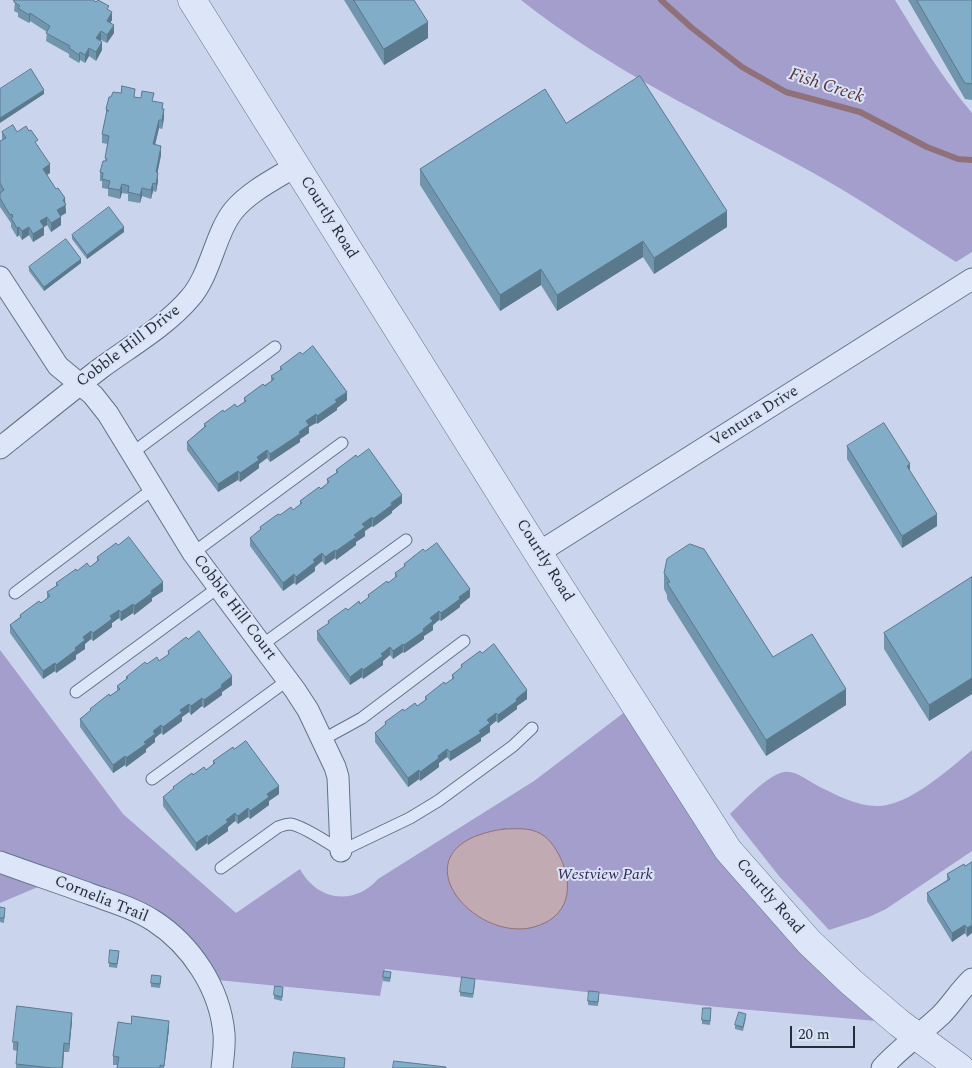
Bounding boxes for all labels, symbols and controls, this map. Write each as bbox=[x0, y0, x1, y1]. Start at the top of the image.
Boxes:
water label: Fish Creek bbox=[786, 65, 866, 109]
street label: Courtly Road bbox=[295, 173, 361, 263]
street label: Cobble Hill Drive bbox=[73, 302, 185, 392]
street label: Ventura Drive bbox=[707, 382, 803, 452]
street label: Courtly Road bbox=[511, 516, 577, 606]
street label: Cobble Hill Court bbox=[188, 551, 280, 665]
street label: Courtly Road bbox=[731, 855, 807, 939]
park label: Westview Park bbox=[557, 866, 653, 886]
street label: Cornelia Trail bbox=[51, 872, 151, 928]
scale bar bbox=[792, 1016, 857, 1048]
text: 20 m bbox=[798, 1023, 830, 1046]

